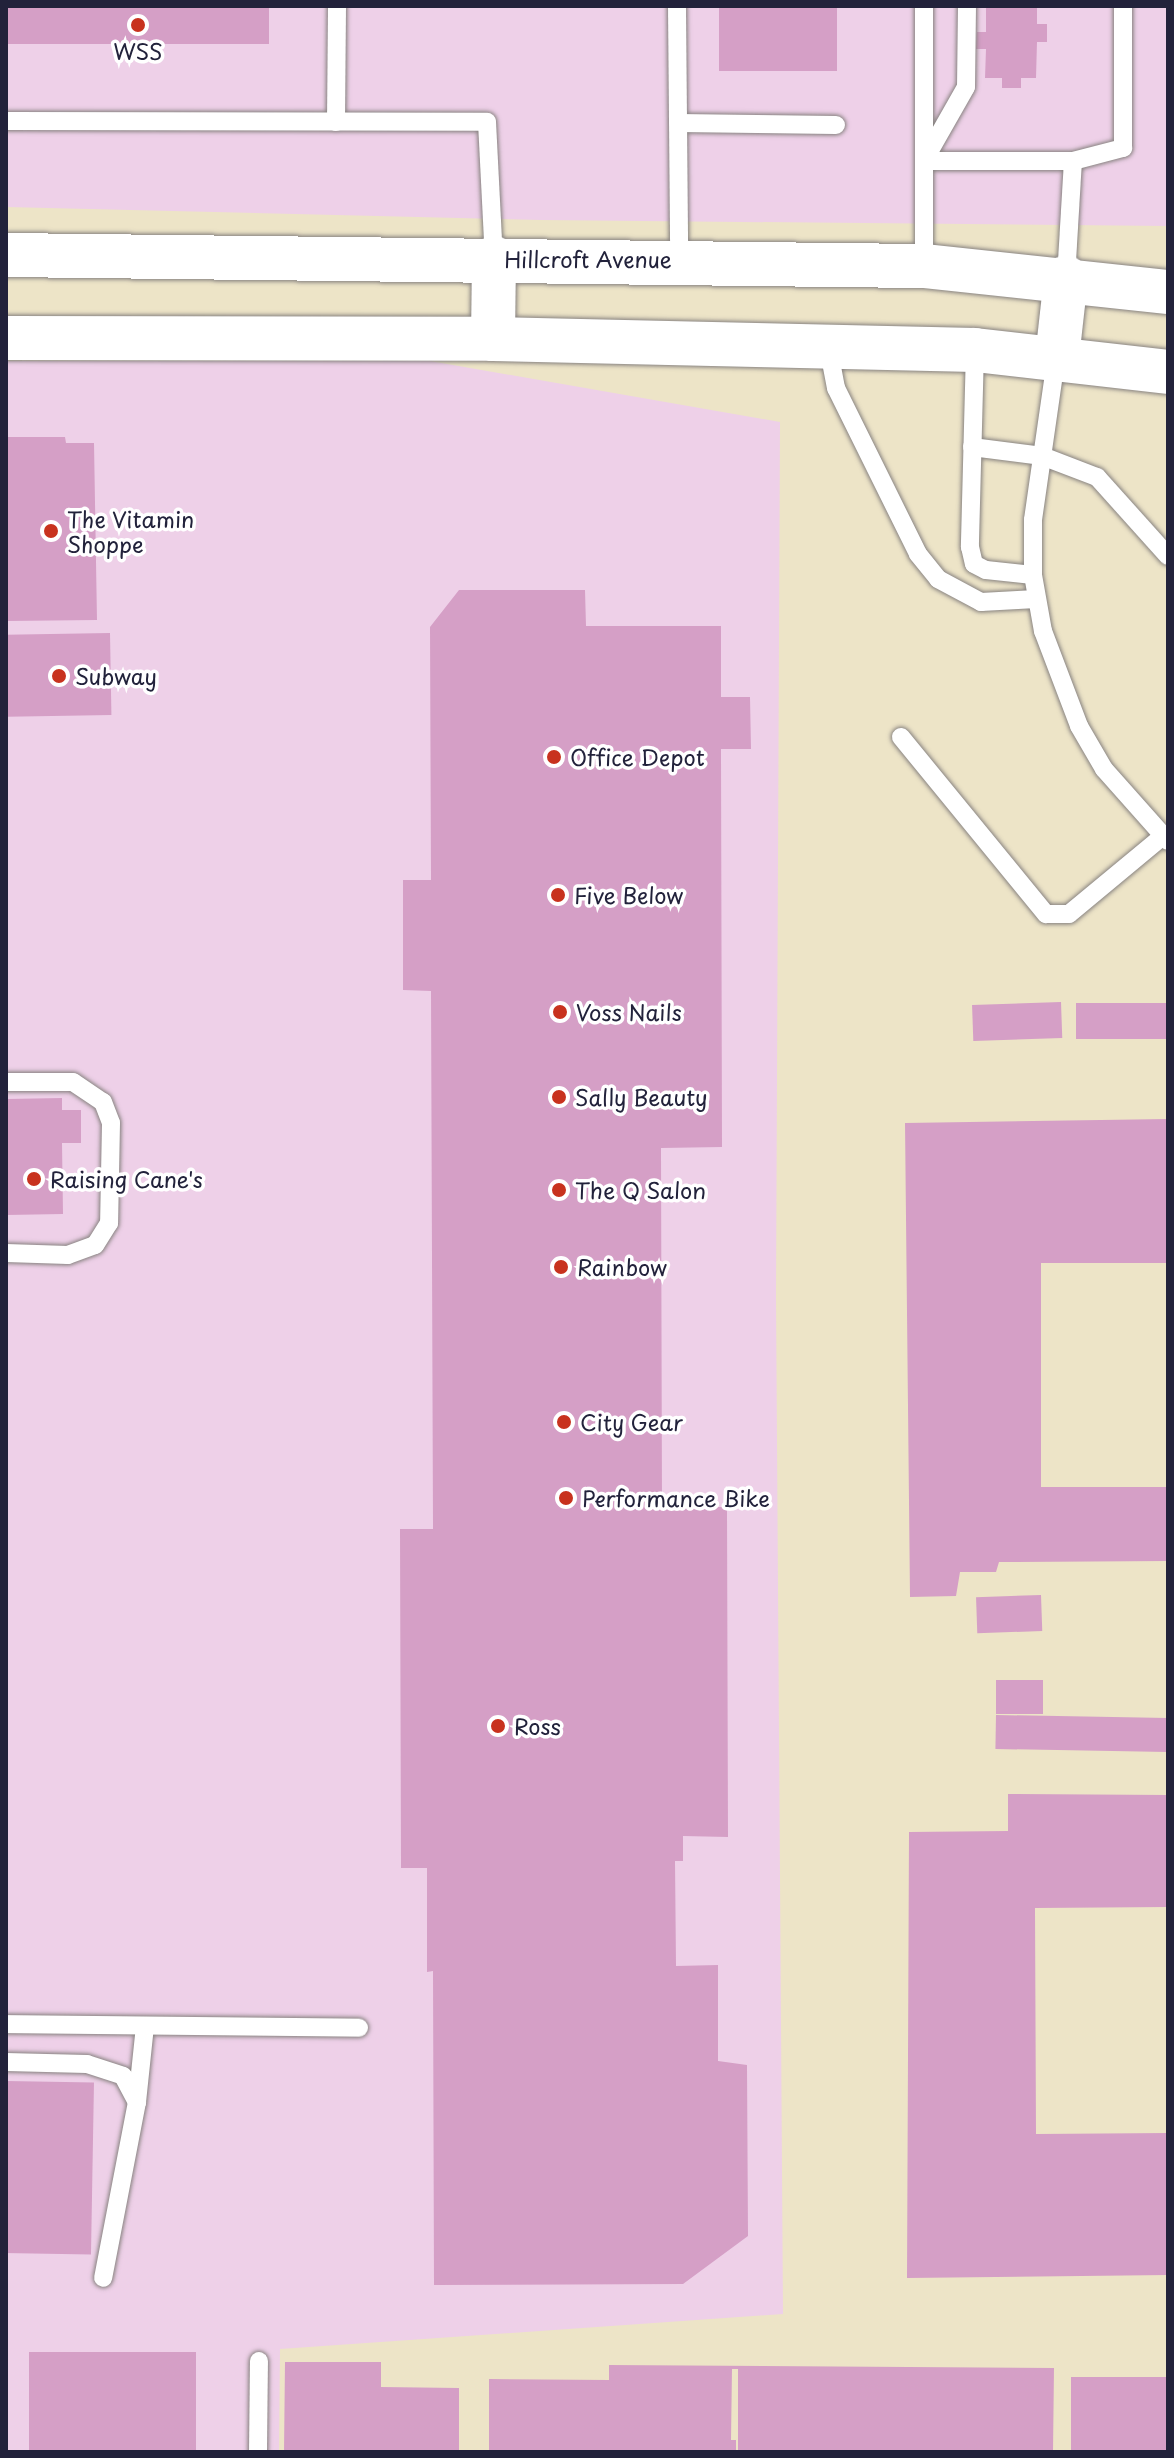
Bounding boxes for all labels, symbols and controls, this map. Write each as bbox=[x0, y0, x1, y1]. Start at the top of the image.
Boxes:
marker: WSS bbox=[129, 16, 147, 34]
place label: WSS bbox=[113, 38, 163, 64]
street label: Hillcroft Avenue bbox=[504, 246, 672, 272]
place label: The Vitamin Shoppe bbox=[67, 505, 196, 556]
marker: The Vitamin Shoppe bbox=[42, 522, 60, 540]
place label: Subway bbox=[75, 663, 157, 689]
marker: Subway bbox=[50, 667, 68, 685]
place label: Office Depot bbox=[570, 744, 706, 770]
marker: Office Depot bbox=[545, 748, 563, 766]
place label: Five Below bbox=[574, 882, 683, 908]
marker: Five Below bbox=[549, 886, 567, 904]
place label: Voss Nails bbox=[576, 999, 683, 1025]
marker: Voss Nails bbox=[551, 1003, 569, 1021]
place label: Sally Beauty bbox=[575, 1084, 710, 1110]
marker: Sally Beauty bbox=[550, 1088, 568, 1106]
place label: Raising Cane's bbox=[50, 1166, 203, 1192]
marker: Raising Cane's bbox=[25, 1170, 43, 1188]
place label: The Q Salon bbox=[575, 1177, 706, 1203]
marker: The Q Salon bbox=[550, 1181, 568, 1199]
place label: Rainbow bbox=[577, 1254, 667, 1280]
marker: Rainbow bbox=[552, 1258, 570, 1276]
place label: City Gear bbox=[580, 1409, 685, 1435]
marker: City Gear bbox=[555, 1413, 573, 1431]
place label: Performance Bike bbox=[582, 1485, 770, 1511]
marker: Performance Bike bbox=[557, 1489, 575, 1507]
place label: Ross bbox=[514, 1713, 561, 1739]
marker: Ross bbox=[489, 1717, 507, 1735]

